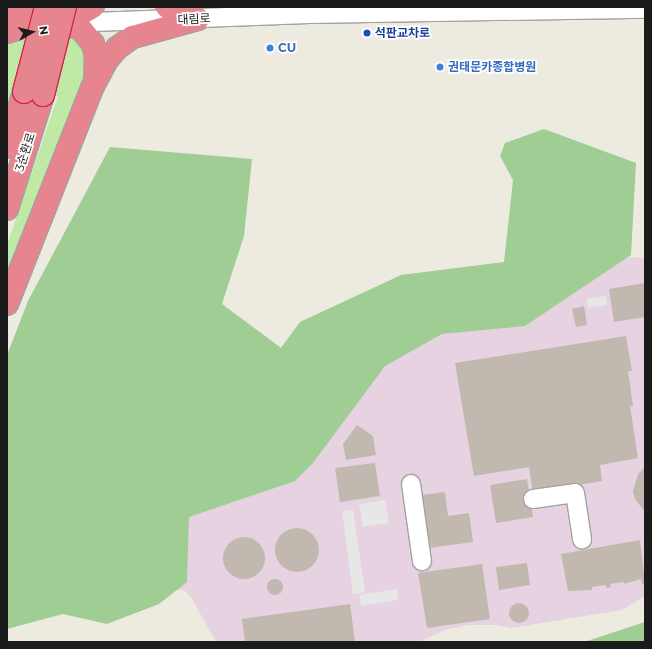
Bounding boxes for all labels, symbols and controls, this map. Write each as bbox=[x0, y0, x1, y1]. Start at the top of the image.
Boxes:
street label: 대림로 bbox=[177, 11, 211, 27]
north arrow bbox=[12, 12, 52, 52]
text: N bbox=[36, 25, 51, 36]
place label: 석판교차로 bbox=[375, 26, 430, 40]
marker: 석판교차로 bbox=[362, 28, 372, 38]
place label: CU bbox=[278, 41, 296, 55]
marker: CU bbox=[265, 43, 275, 53]
place label: 권태문카종합병원 bbox=[448, 60, 536, 74]
marker: 권태문카종합병원 bbox=[435, 62, 445, 72]
street label: 3순환로 bbox=[12, 131, 38, 173]

